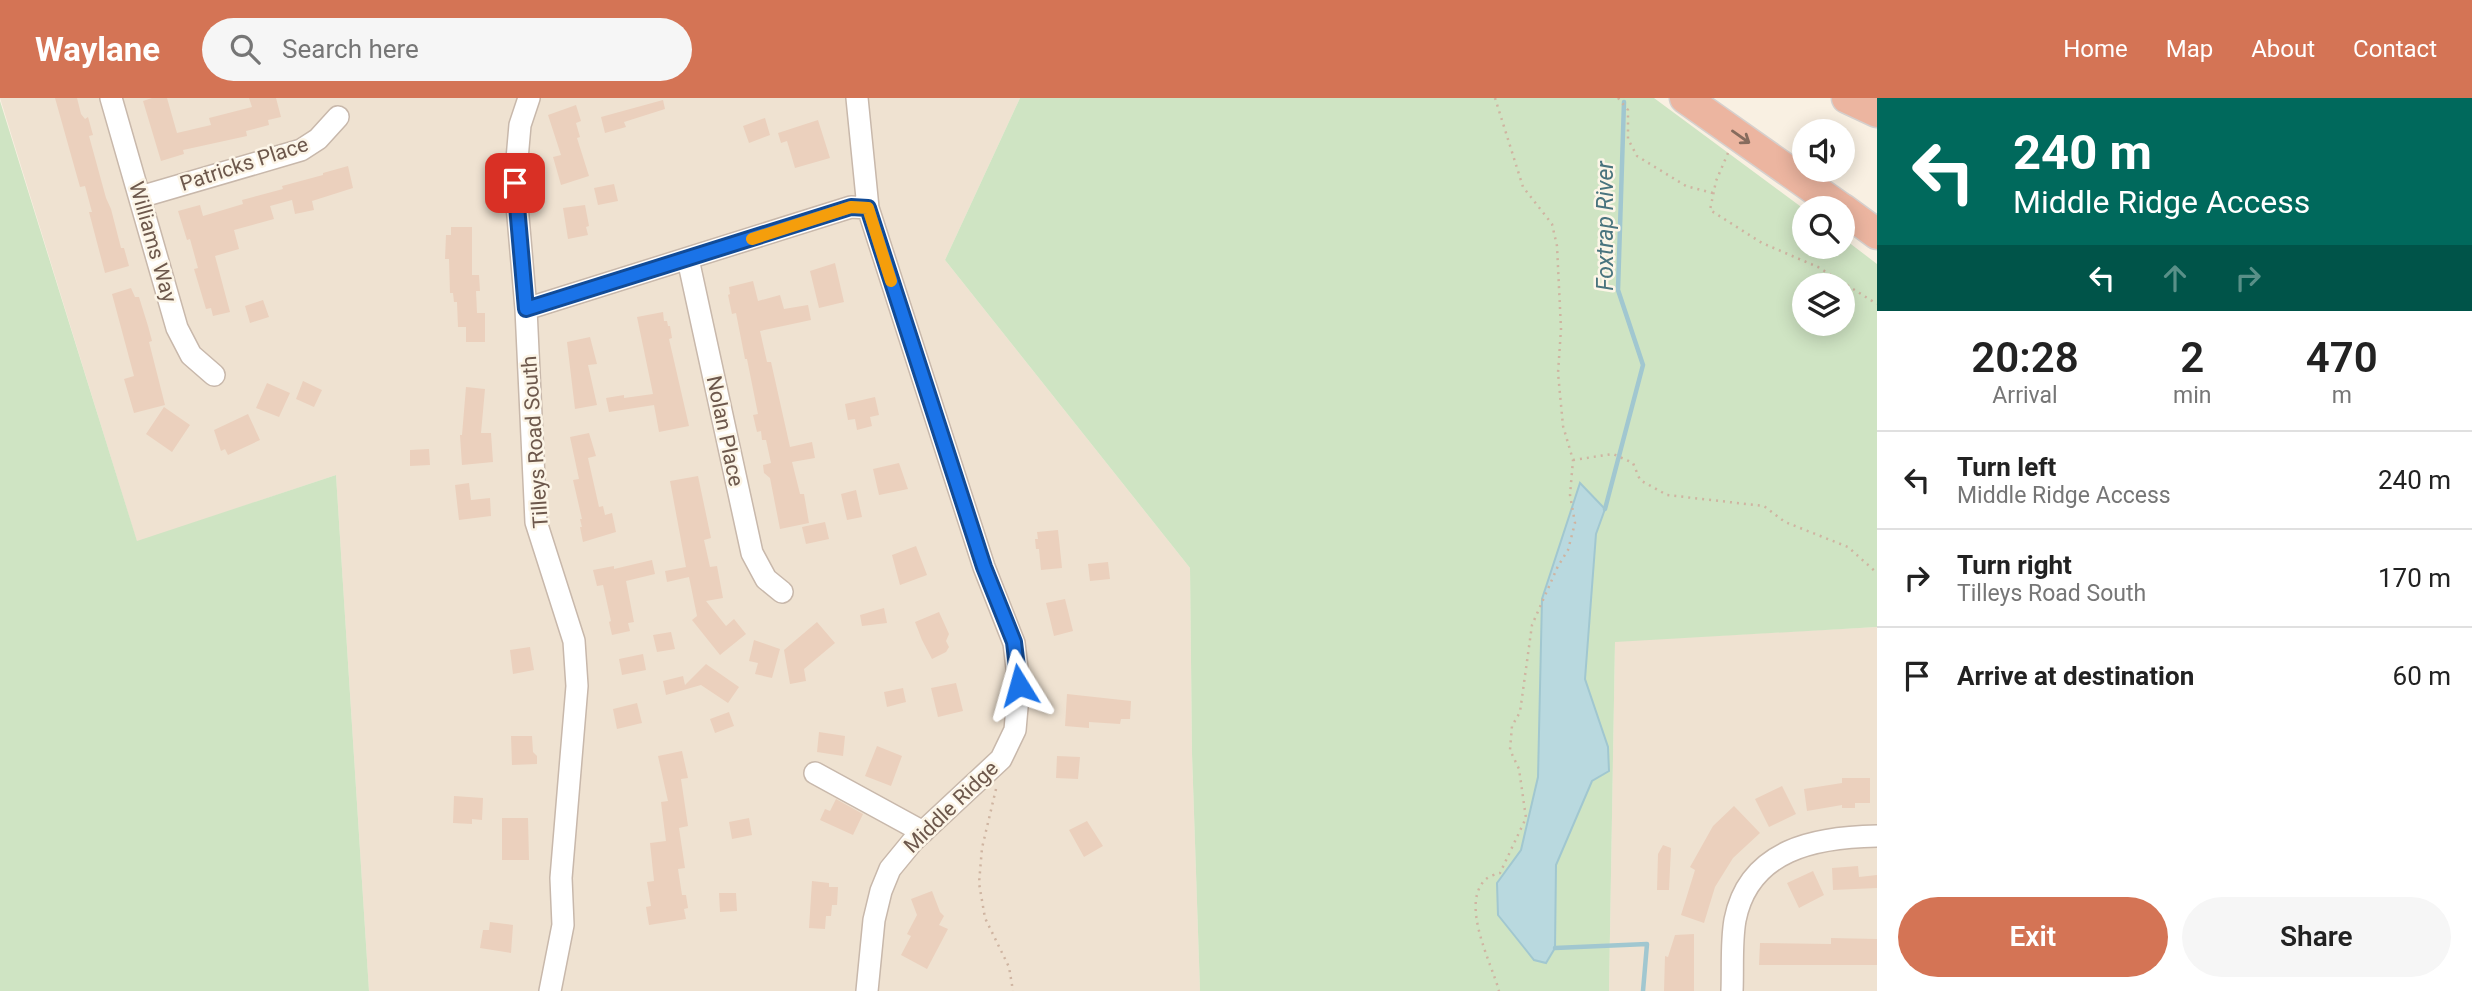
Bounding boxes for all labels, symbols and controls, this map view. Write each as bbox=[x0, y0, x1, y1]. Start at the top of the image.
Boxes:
search box bbox=[202, 18, 692, 81]
text: Waylane bbox=[35, 30, 160, 69]
icon: search bbox=[226, 30, 264, 68]
text: Search here bbox=[282, 34, 419, 64]
text: Home bbox=[2063, 35, 2128, 63]
text: Map bbox=[2166, 35, 2213, 63]
text: About bbox=[2251, 35, 2315, 63]
text: Contact bbox=[2353, 35, 2437, 63]
map controls bbox=[1792, 119, 1855, 336]
button: sound bbox=[1792, 119, 1855, 182]
text: 240 m bbox=[2013, 124, 2152, 181]
icon: left bbox=[1898, 126, 1989, 217]
one-way arrow bbox=[1731, 130, 1750, 144]
street label: Patricks Place bbox=[177, 132, 311, 196]
pin bbox=[485, 153, 545, 213]
water label: Foxtrap River bbox=[1592, 160, 1619, 291]
icon: arrive bbox=[496, 164, 534, 202]
street label: Williams Way bbox=[124, 179, 182, 305]
text: Middle Ridge Access bbox=[2013, 183, 2310, 221]
button: search bbox=[1792, 196, 1855, 259]
icon: left bbox=[2083, 259, 2121, 297]
icon: ahead bbox=[2156, 259, 2194, 297]
icon: right bbox=[2229, 259, 2267, 297]
button: layers bbox=[1792, 273, 1855, 336]
text: 20:28 bbox=[1971, 333, 2079, 382]
text: 2 bbox=[2180, 333, 2204, 382]
text: 470 bbox=[2306, 333, 2378, 382]
street label: Tilleys Road South bbox=[517, 355, 553, 529]
street label: Nolan Place bbox=[702, 374, 748, 488]
text: Arrival bbox=[1992, 382, 2058, 409]
text: min bbox=[2173, 382, 2211, 409]
text: m bbox=[2332, 382, 2352, 409]
text: Turn left bbox=[1957, 452, 2056, 482]
icon: left bbox=[1898, 461, 1936, 499]
text: 240 m bbox=[2378, 465, 2451, 495]
text: Middle Ridge Access bbox=[1957, 482, 2171, 509]
text: Turn right bbox=[1957, 550, 2072, 580]
icon: right bbox=[1898, 559, 1936, 597]
text: 170 m bbox=[2378, 563, 2451, 593]
text: Tilleys Road South bbox=[1957, 580, 2146, 607]
position arrow bbox=[982, 648, 1056, 722]
icon: arrive bbox=[1898, 657, 1936, 695]
text: Arrive at destination bbox=[1957, 661, 2194, 691]
text: 60 m bbox=[2393, 661, 2451, 691]
street label: Middle Ridge bbox=[899, 756, 1003, 858]
button: Exit bbox=[1898, 897, 2168, 977]
button: Share bbox=[2182, 897, 2451, 977]

